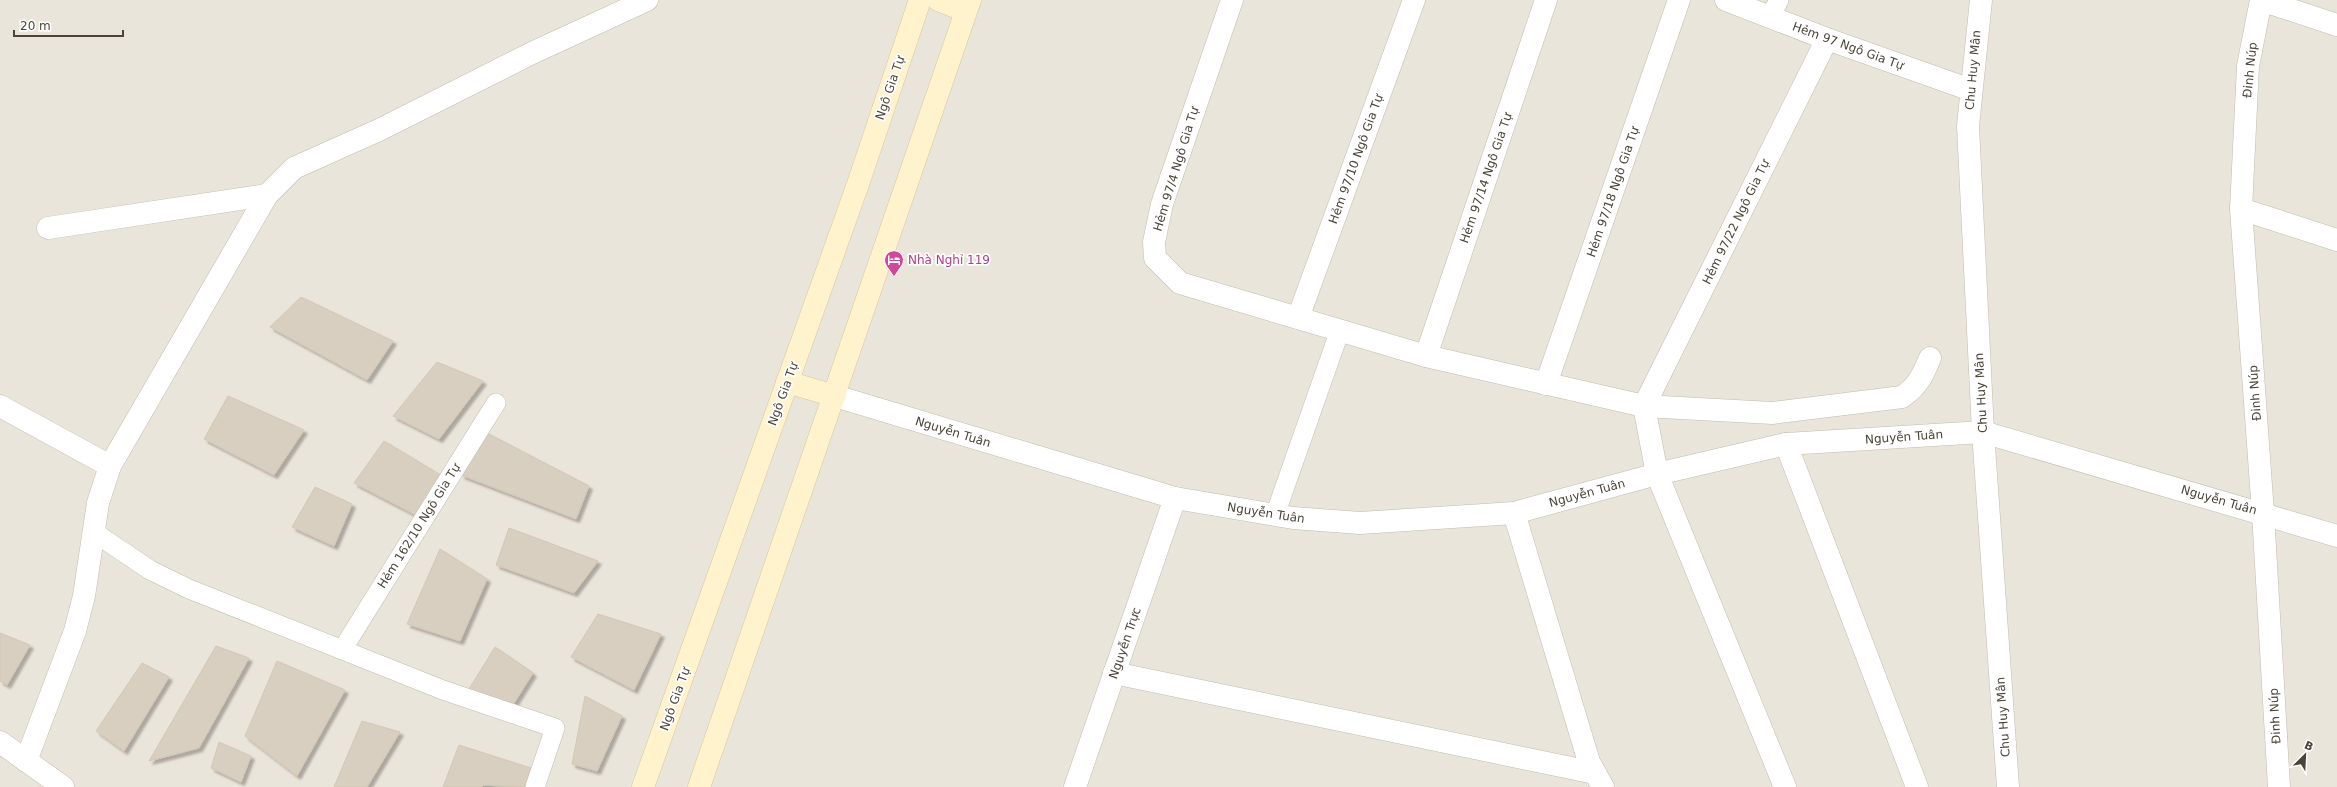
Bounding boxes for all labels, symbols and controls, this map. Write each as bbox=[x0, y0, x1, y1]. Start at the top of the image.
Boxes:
scale bar bbox=[14, 12, 123, 38]
text: 20 m bbox=[20, 19, 51, 33]
street label: Hẻm 97 Ngô Gia Tự bbox=[1790, 19, 1907, 73]
street label: Chu Huy Mân bbox=[1963, 29, 1983, 111]
street label: Đinh Núp bbox=[2240, 41, 2260, 99]
street label: Ngô Gia Tự bbox=[873, 53, 908, 122]
street label: Hẻm 97/10 Ngô Gia Tự bbox=[1326, 91, 1386, 226]
street label: Hẻm 97/4 Ngô Gia Tự bbox=[1150, 104, 1202, 233]
street label: Hẻm 97/14 Ngô Gia Tự bbox=[1457, 110, 1515, 245]
street label: Hẻm 97/18 Ngô Gia Tự bbox=[1584, 124, 1642, 259]
street label: Hẻm 97/22 Ngô Gia Tự bbox=[1700, 156, 1773, 287]
hotel icon: Nhà Nghỉ 119 bbox=[883, 249, 905, 277]
place label: Nhà Nghỉ 119 bbox=[908, 253, 990, 267]
street label: Chu Huy Mân bbox=[1972, 353, 1990, 433]
street label: Ngô Gia Tự bbox=[765, 359, 801, 428]
street label: Đinh Núp bbox=[2246, 365, 2264, 421]
street label: Nguyễn Tuân bbox=[914, 414, 992, 450]
street label: Nguyễn Tuân bbox=[1865, 427, 1943, 447]
street label: Hẻm 162/10 Ngô Gia Tự bbox=[375, 460, 464, 591]
street label: Nguyễn Tuân bbox=[1547, 476, 1627, 510]
street label: Nguyễn Tuân bbox=[2179, 482, 2259, 518]
street label: Nguyễn Tuân bbox=[1226, 500, 1306, 526]
street label: Nguyễn Trực bbox=[1106, 605, 1144, 681]
street label: Ngô Gia Tự bbox=[657, 664, 693, 733]
street label: Chu Huy Mân bbox=[1993, 676, 2013, 758]
street label: Đinh Núp bbox=[2267, 688, 2283, 744]
north arrow bbox=[2285, 735, 2325, 775]
text: B bbox=[2302, 739, 2315, 754]

